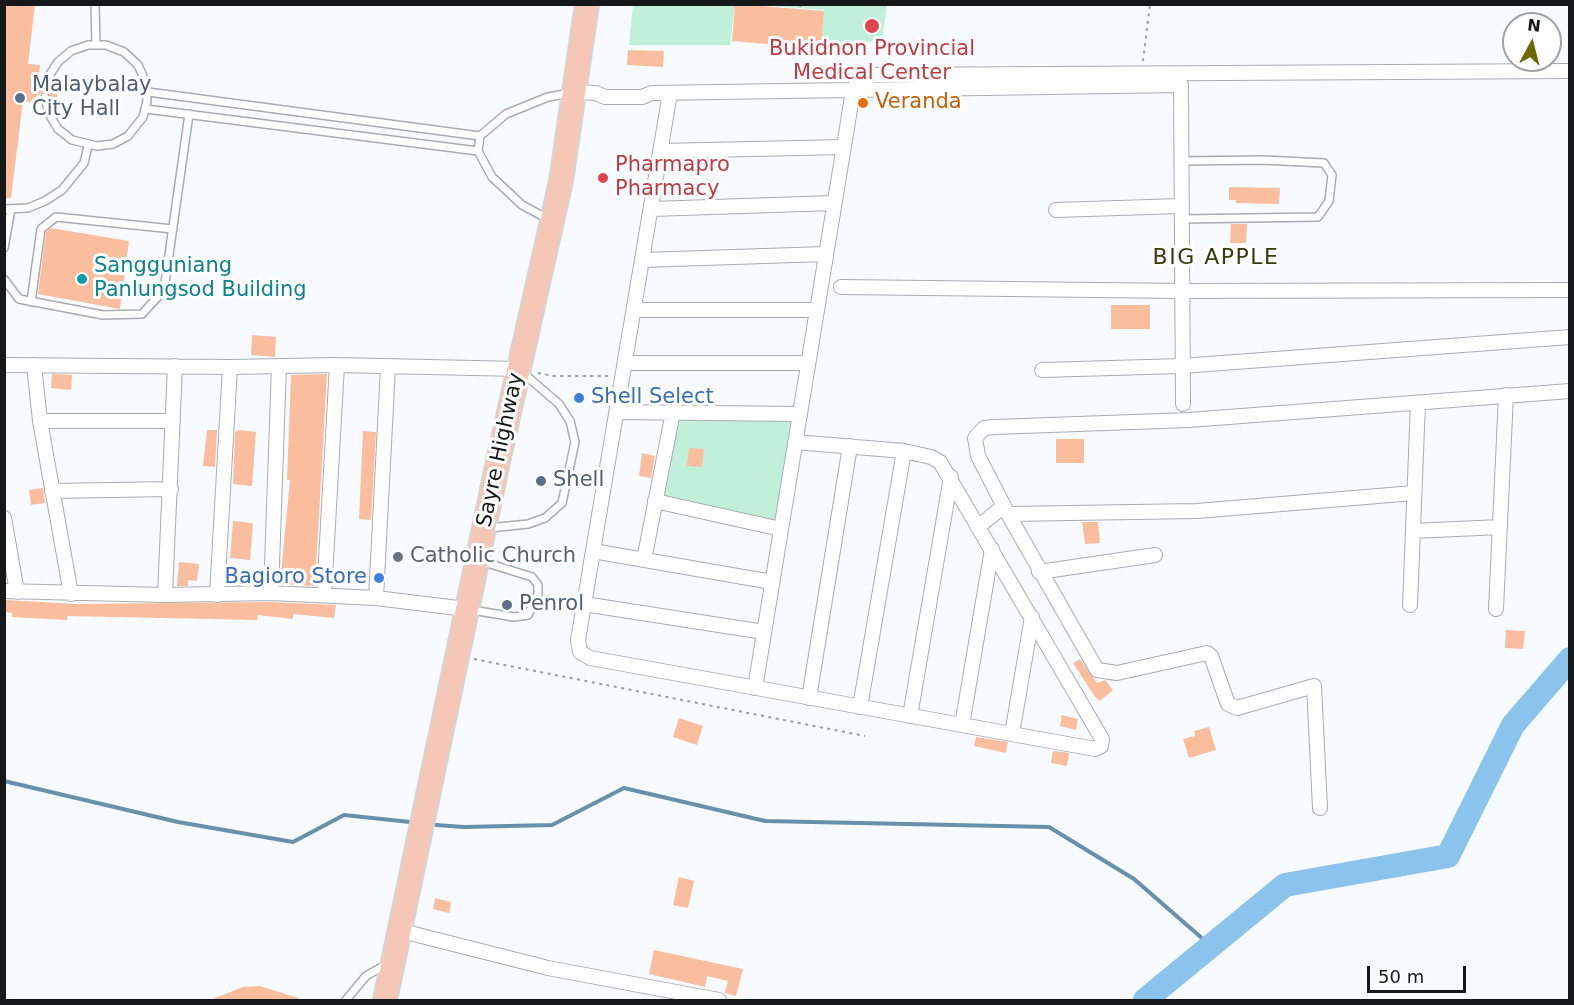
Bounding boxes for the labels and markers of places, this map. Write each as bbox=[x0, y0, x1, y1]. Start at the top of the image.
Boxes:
marker: Bukidnon Provincial Medical Center bbox=[863, 17, 881, 35]
place label: Bukidnon Provincial Medical Center bbox=[769, 37, 975, 87]
place label: Malaybalay City Hall bbox=[32, 73, 151, 123]
place label: Veranda bbox=[875, 90, 962, 116]
marker: Malaybalay City Hall bbox=[13, 91, 27, 105]
marker: Veranda bbox=[856, 96, 870, 110]
place label: Pharmapro Pharmacy bbox=[615, 153, 730, 203]
marker: Pharmapro Pharmacy bbox=[596, 171, 610, 185]
place label: Sangguniang Panlungsod Building bbox=[94, 254, 307, 304]
marker: Sangguniang Panlungsod Building bbox=[75, 272, 89, 286]
place label: Shell Select bbox=[591, 385, 714, 411]
marker: Shell Select bbox=[572, 391, 586, 405]
place label: Shell bbox=[553, 468, 604, 494]
marker: Shell bbox=[534, 474, 548, 488]
place label: Catholic Church bbox=[410, 544, 576, 570]
marker: Catholic Church bbox=[391, 550, 405, 564]
place label: Bagioro Store bbox=[225, 565, 367, 591]
marker: Bagioro Store bbox=[372, 571, 386, 585]
place label: Penrol bbox=[519, 592, 584, 618]
marker: Penrol bbox=[500, 598, 514, 612]

